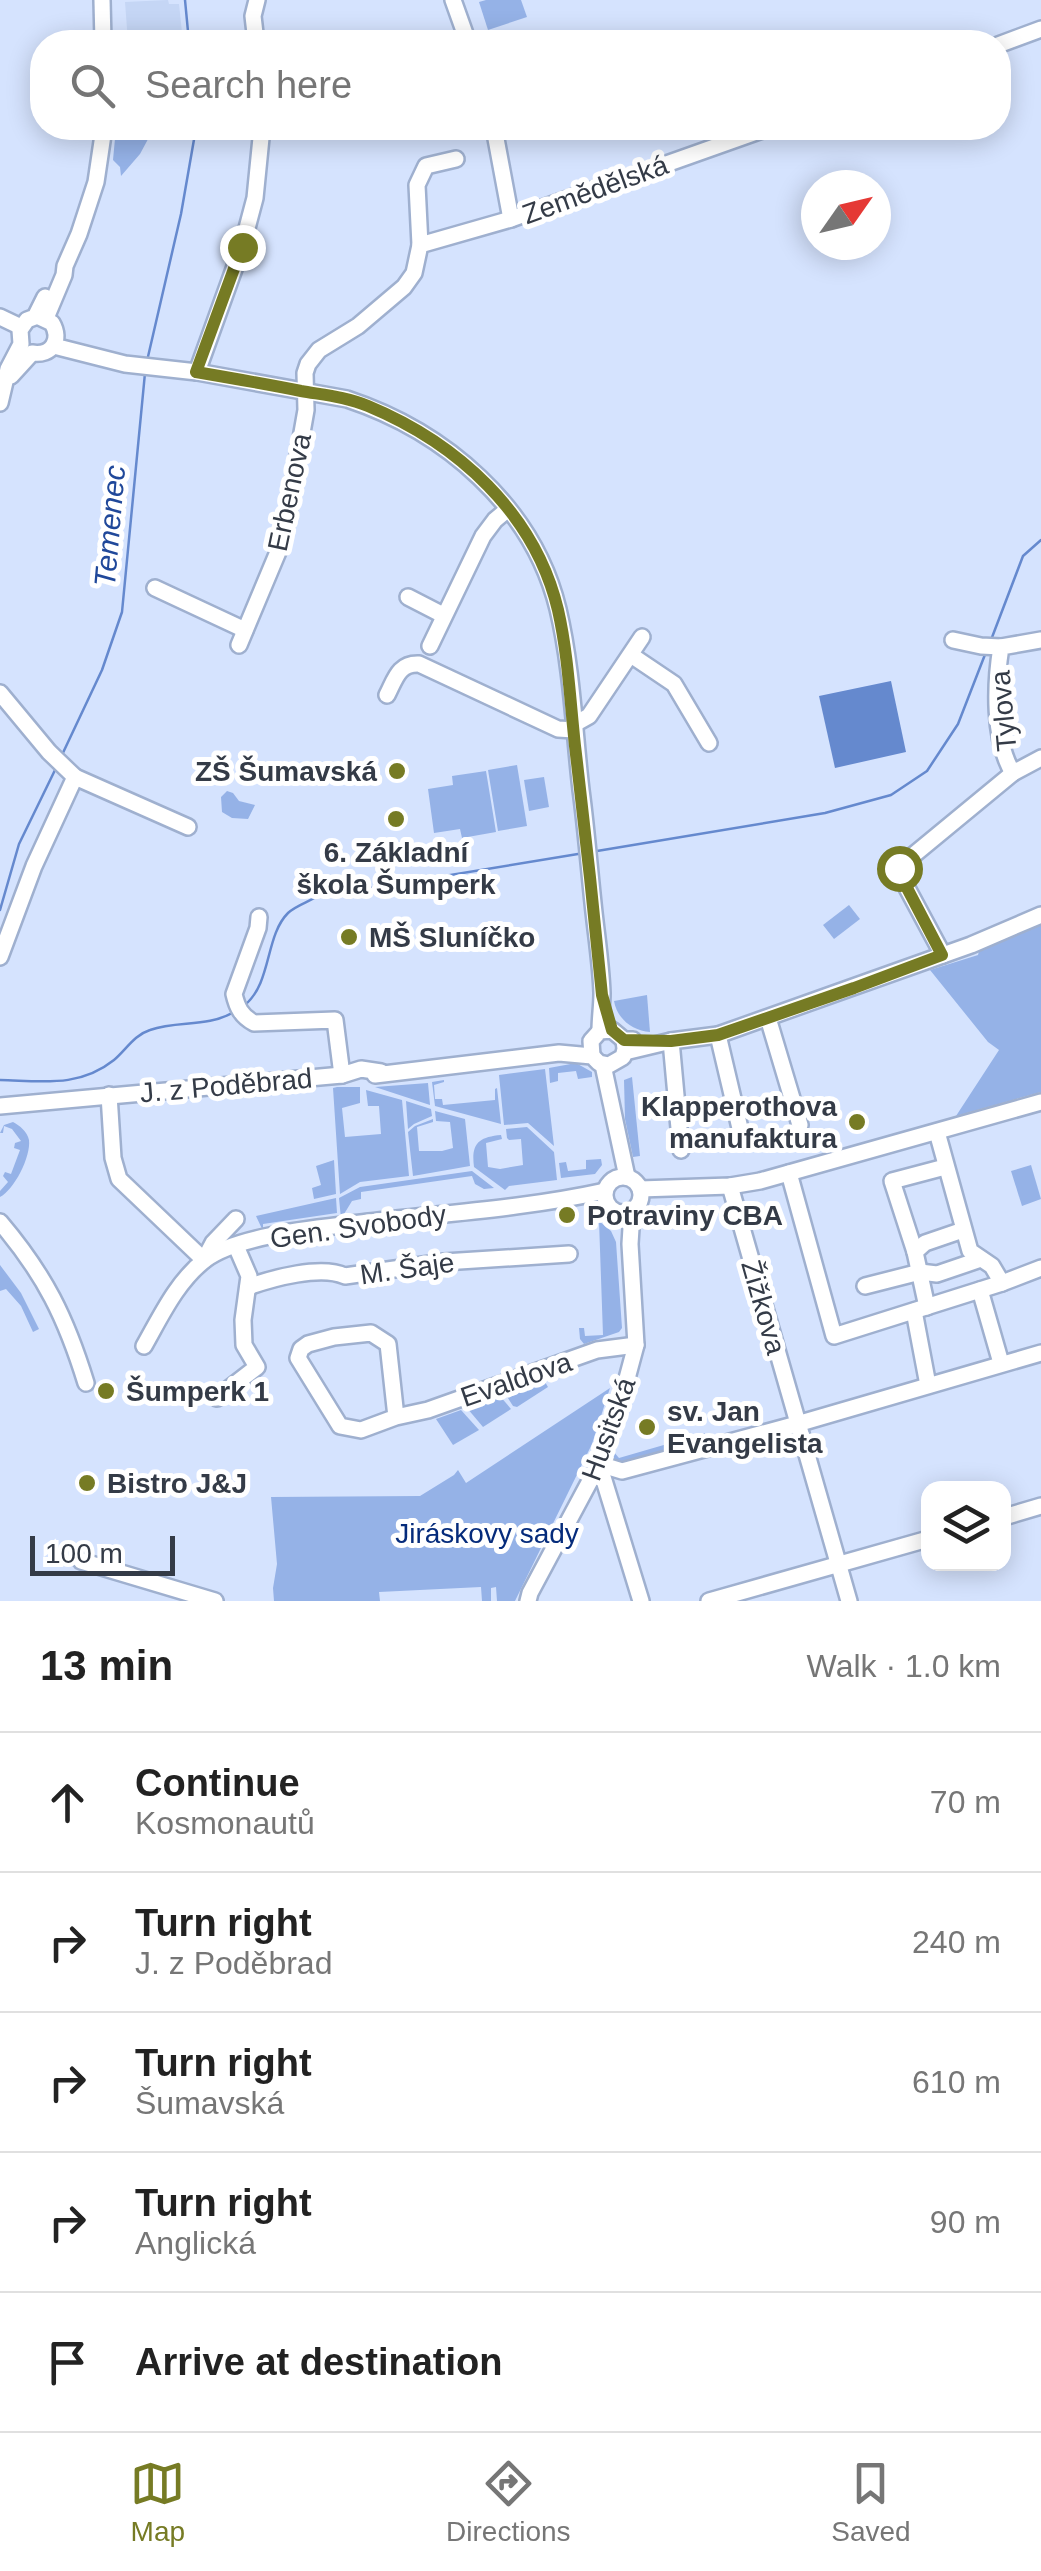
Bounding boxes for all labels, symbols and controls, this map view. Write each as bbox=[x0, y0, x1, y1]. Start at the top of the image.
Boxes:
search box bbox=[30, 30, 1011, 140]
icon: search bbox=[65, 58, 120, 113]
text: Search here bbox=[145, 64, 352, 106]
street label: Zemědělská bbox=[518, 149, 673, 230]
north arrow bbox=[801, 170, 891, 260]
route end bbox=[220, 225, 266, 271]
street label: Erbenova bbox=[262, 430, 317, 554]
water label: Temenec bbox=[88, 464, 131, 588]
street label: Tylova bbox=[984, 669, 1022, 753]
place label: ZŠ Šumavská bbox=[195, 755, 377, 787]
marker: ZŠ Šumavská bbox=[386, 760, 408, 782]
marker: 6. Základní škola Šumperk bbox=[385, 808, 407, 830]
place label: 6. Základní škola Šumperk bbox=[296, 837, 496, 900]
route start bbox=[877, 846, 923, 892]
place label: MŠ Sluníčko bbox=[369, 921, 535, 953]
marker: MŠ Sluníčko bbox=[338, 926, 360, 948]
street label: J. z Poděbrad bbox=[139, 1063, 313, 1108]
place label: Klapperothova manufaktura bbox=[641, 1091, 837, 1154]
marker: Klapperothova manufaktura bbox=[846, 1111, 868, 1133]
street label: Gen. Svobody bbox=[268, 1199, 448, 1254]
place label: Potraviny CBA bbox=[587, 1200, 783, 1231]
marker: Potraviny CBA bbox=[556, 1204, 578, 1226]
street label: M. Šaje bbox=[358, 1247, 456, 1290]
street label: Žižkova bbox=[735, 1256, 792, 1358]
street label: Evaldova bbox=[457, 1346, 576, 1413]
street label: Husitská bbox=[576, 1373, 642, 1485]
place label: Šumperk 1 bbox=[126, 1375, 269, 1407]
marker: Šumperk 1 bbox=[95, 1380, 117, 1402]
place label: sv. Jan Evangelista bbox=[667, 1396, 823, 1459]
marker: sv. Jan Evangelista bbox=[636, 1416, 658, 1438]
place label: Bistro J&J bbox=[107, 1468, 247, 1499]
marker: Bistro J&J bbox=[76, 1472, 98, 1494]
map controls bbox=[921, 1481, 1011, 1571]
button: layers bbox=[921, 1481, 1011, 1571]
park label: Jiráskovy sady bbox=[395, 1518, 579, 1549]
scale bar bbox=[30, 1531, 175, 1576]
text: 100 m bbox=[45, 1538, 123, 1569]
text: 13 min bbox=[40, 1642, 173, 1689]
text: Walk · 1.0 km bbox=[807, 1648, 1001, 1684]
text: Continue bbox=[135, 1762, 300, 1804]
icon: ahead bbox=[40, 1775, 95, 1830]
text: 70 m bbox=[930, 1784, 1001, 1820]
text: Kosmonautů bbox=[135, 1805, 315, 1841]
text: Turn right bbox=[135, 1902, 312, 1944]
icon: right bbox=[40, 1915, 95, 1970]
text: 240 m bbox=[912, 1924, 1001, 1960]
text: J. z Poděbrad bbox=[135, 1945, 332, 1981]
text: Turn right bbox=[135, 2042, 312, 2084]
icon: right bbox=[40, 2055, 95, 2110]
text: 610 m bbox=[912, 2064, 1001, 2100]
text: Šumavská bbox=[135, 2085, 284, 2121]
text: Turn right bbox=[135, 2182, 312, 2224]
icon: right bbox=[40, 2195, 95, 2250]
text: 90 m bbox=[930, 2204, 1001, 2240]
text: Anglická bbox=[135, 2225, 256, 2261]
icon: arrive bbox=[40, 2335, 95, 2390]
text: Arrive at destination bbox=[135, 2341, 502, 2383]
tab: Map bbox=[130, 2456, 185, 2548]
tab: Directions bbox=[446, 2456, 571, 2548]
tab: Saved bbox=[831, 2456, 911, 2548]

